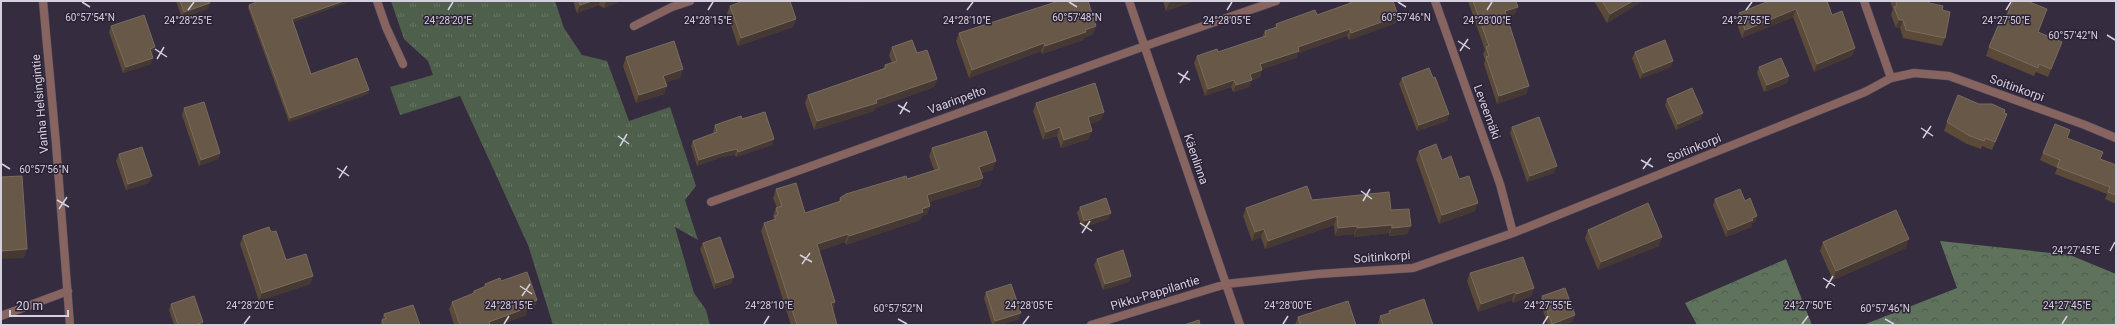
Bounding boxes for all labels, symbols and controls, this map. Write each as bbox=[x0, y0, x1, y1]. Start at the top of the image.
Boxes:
text: 60°57'54"N bbox=[65, 12, 115, 23]
text: 60°57'48"N bbox=[1052, 12, 1102, 23]
text: 60°57'46"N bbox=[1381, 12, 1431, 23]
text: 24°28'25"E bbox=[164, 15, 212, 26]
text: 24°28'20"E bbox=[424, 15, 472, 26]
text: 24°28'15"E bbox=[684, 15, 732, 26]
text: 24°28'10"E bbox=[943, 15, 991, 26]
text: 24°28'05"E bbox=[1203, 15, 1251, 26]
text: 24°28'00"E bbox=[1463, 15, 1511, 26]
text: 24°27'55"E bbox=[1722, 15, 1770, 26]
text: 24°27'50"E bbox=[1982, 15, 2030, 26]
text: 60°57'42"N bbox=[2048, 30, 2098, 41]
street label: Vanha Helsingintie bbox=[29, 54, 51, 154]
street label: Soitinkorpi bbox=[1988, 72, 2046, 104]
street label: Vaarinpelto bbox=[926, 83, 988, 117]
street label: Leveemäki bbox=[1471, 83, 1503, 141]
street label: Soitinkorpi bbox=[1665, 131, 1723, 165]
street label: Käenlinna bbox=[1181, 132, 1211, 186]
text: 60°57'56"N bbox=[19, 164, 69, 175]
text: 24°27'45"E bbox=[2052, 245, 2100, 256]
street label: Soitinkorpi bbox=[1353, 248, 1411, 266]
street label: Pikku-Pappilantie bbox=[1109, 273, 1201, 313]
scale bar bbox=[10, 292, 68, 318]
text: 20 m bbox=[16, 299, 43, 313]
text: 24°28'20"E bbox=[226, 300, 274, 311]
text: 24°28'15"E bbox=[485, 300, 533, 311]
text: 24°28'10"E bbox=[745, 300, 793, 311]
text: 24°28'05"E bbox=[1005, 300, 1053, 311]
text: 24°28'00"E bbox=[1264, 300, 1312, 311]
text: 24°27'55"E bbox=[1524, 300, 1572, 311]
text: 24°27'50"E bbox=[1784, 300, 1832, 311]
text: 24°27'45"E bbox=[2043, 300, 2091, 311]
text: 60°57'52"N bbox=[873, 303, 923, 314]
text: 60°57'46"N bbox=[1860, 303, 1910, 314]

